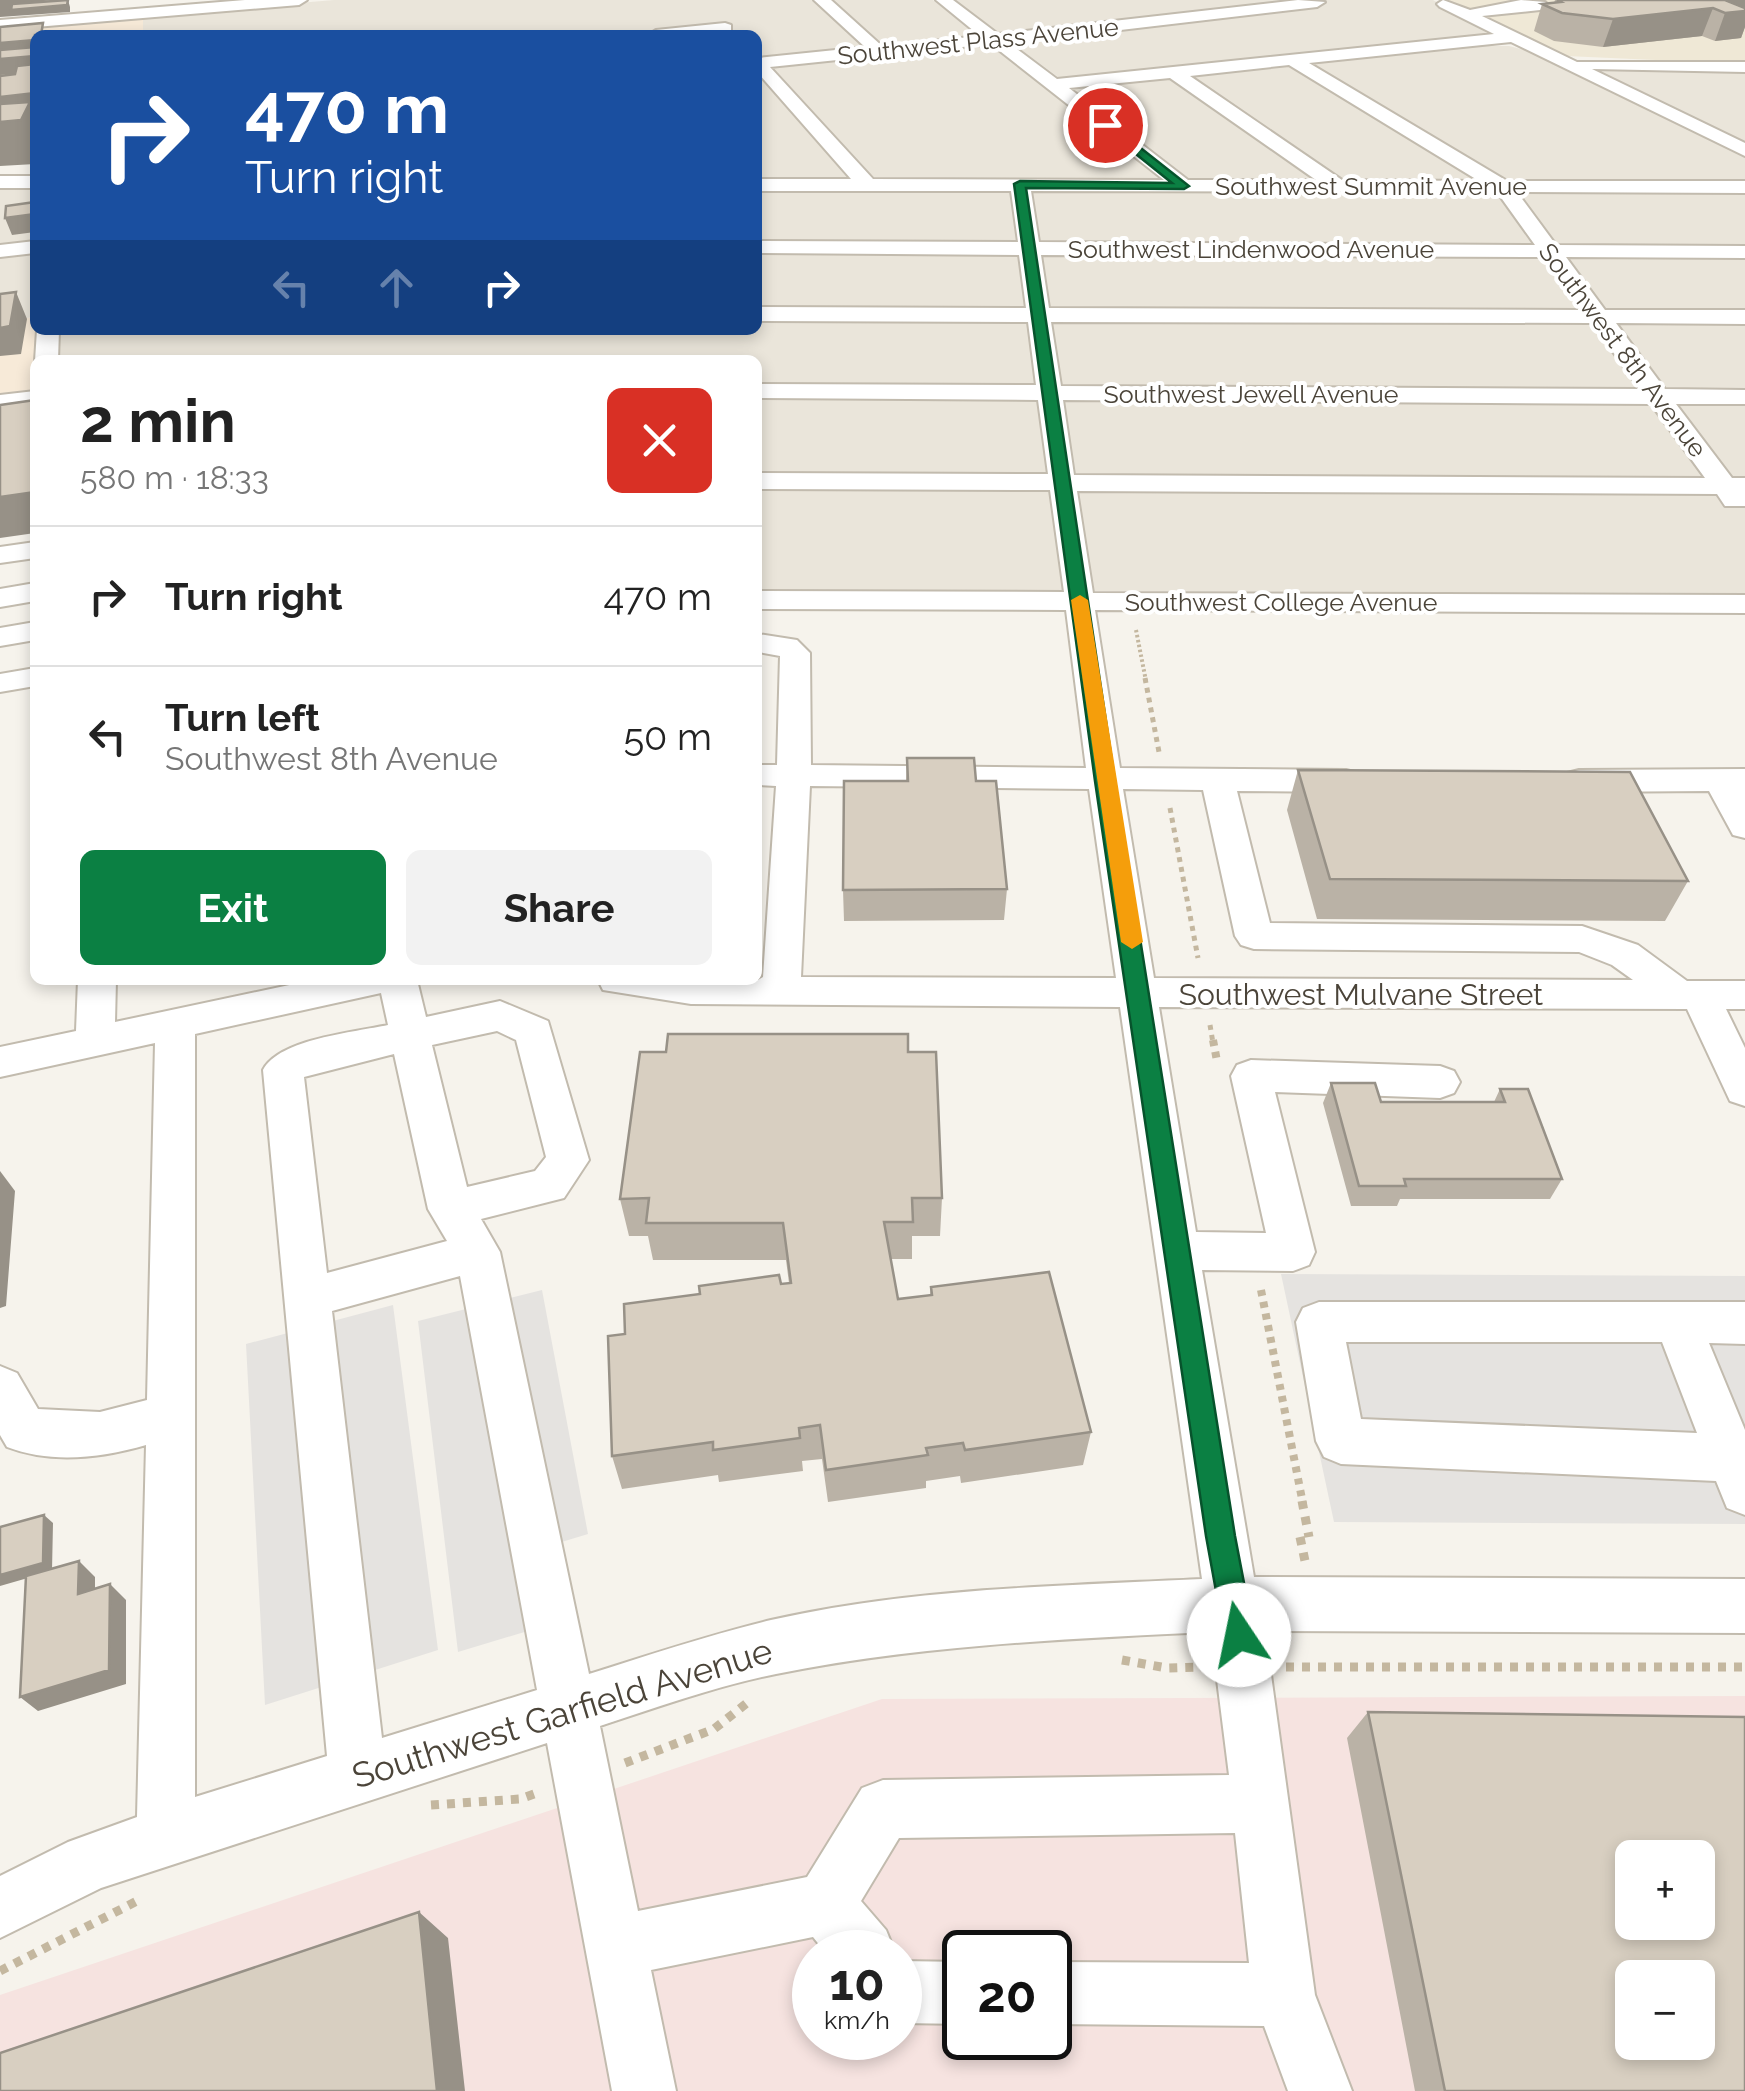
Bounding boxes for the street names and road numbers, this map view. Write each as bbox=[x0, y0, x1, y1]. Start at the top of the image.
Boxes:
street label: Southwest Plass Avenue bbox=[836, 11, 1120, 71]
street label: Southwest Summit Avenue bbox=[1215, 171, 1527, 201]
street label: Southwest Lindenwood Avenue bbox=[1068, 234, 1434, 264]
street label: Southwest 8th Avenue bbox=[1533, 237, 1713, 463]
street label: Southwest Jewell Avenue bbox=[1103, 379, 1399, 409]
street label: Southwest College Avenue bbox=[1125, 587, 1437, 617]
street label: Southwest Mulvane Street bbox=[1179, 977, 1543, 1012]
street label: Southwest Garfield Avenue bbox=[347, 1630, 777, 1796]

